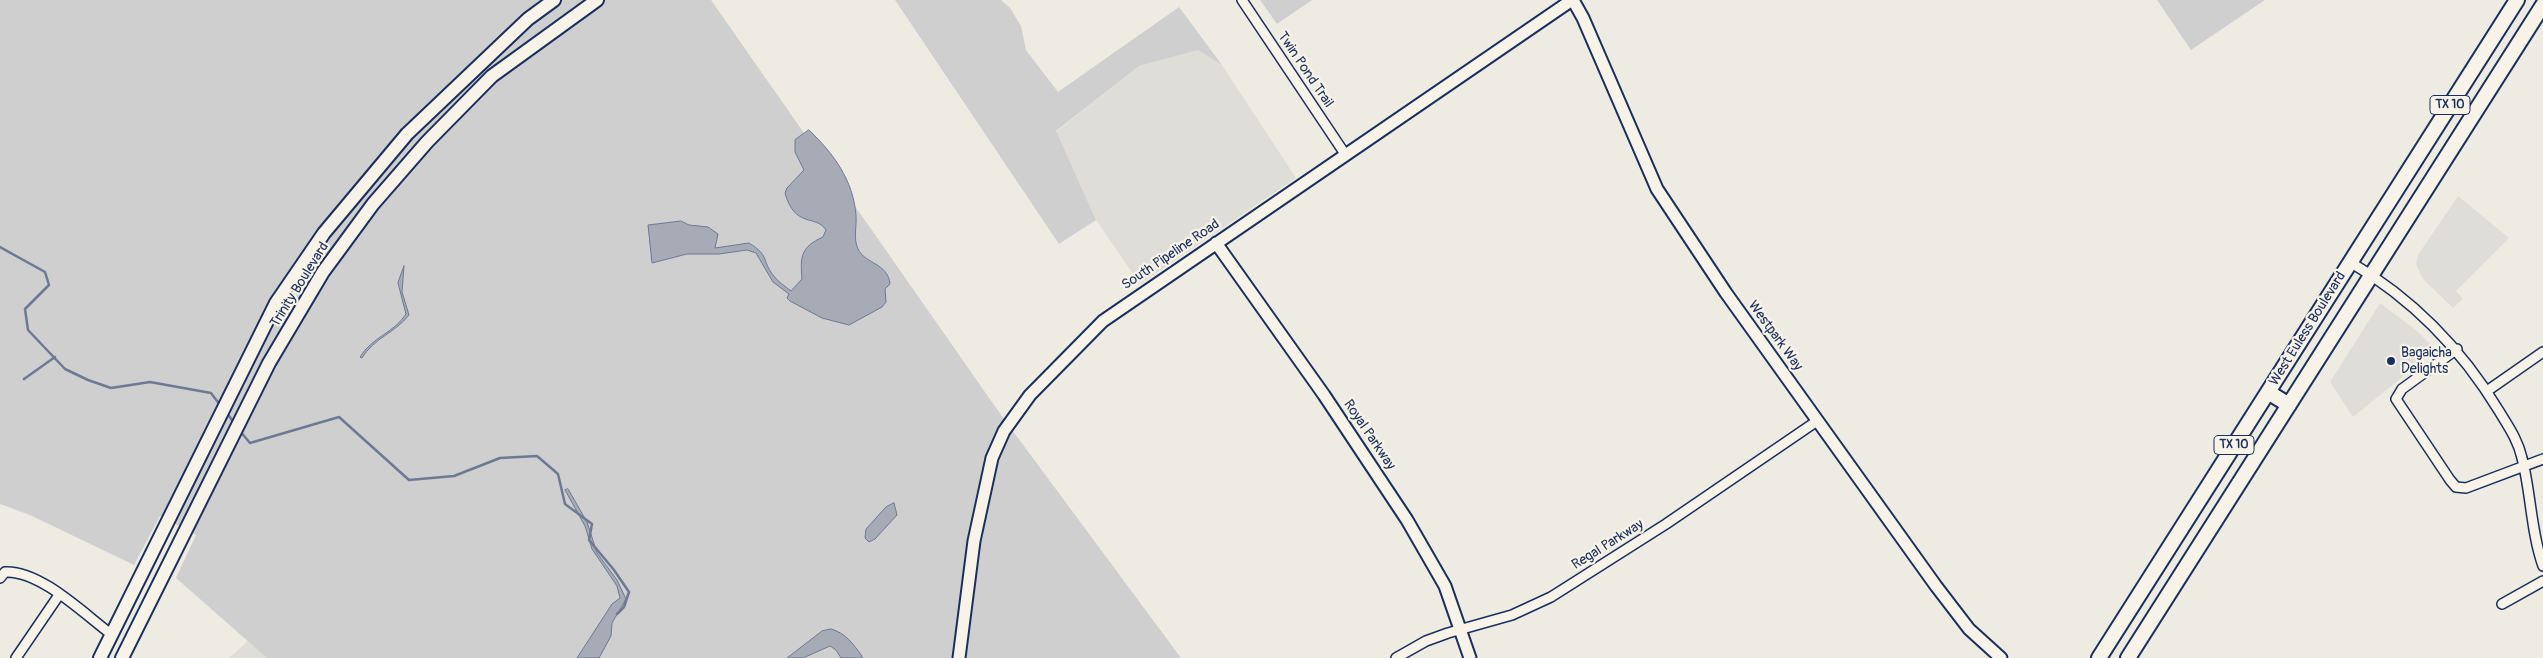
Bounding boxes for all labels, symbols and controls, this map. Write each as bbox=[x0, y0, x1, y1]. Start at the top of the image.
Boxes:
street label: Twin Pond Trail bbox=[1274, 29, 1336, 111]
road number: TX 10 bbox=[2430, 96, 2470, 114]
street label: South Pipeline Road bbox=[1119, 216, 1223, 294]
street label: Trinity Boulevard bbox=[267, 239, 333, 331]
street label: West Euless Boulevard bbox=[2266, 269, 2350, 389]
street label: Westpark Way bbox=[1744, 298, 1806, 374]
place label: Bagaicha Delights bbox=[2401, 345, 2452, 378]
marker: Bagaicha Delights bbox=[2385, 355, 2397, 367]
street label: Royal Parkway bbox=[1339, 397, 1399, 473]
road number: TX 10 bbox=[2214, 436, 2254, 454]
street label: Regal Parkway bbox=[1569, 516, 1647, 574]

